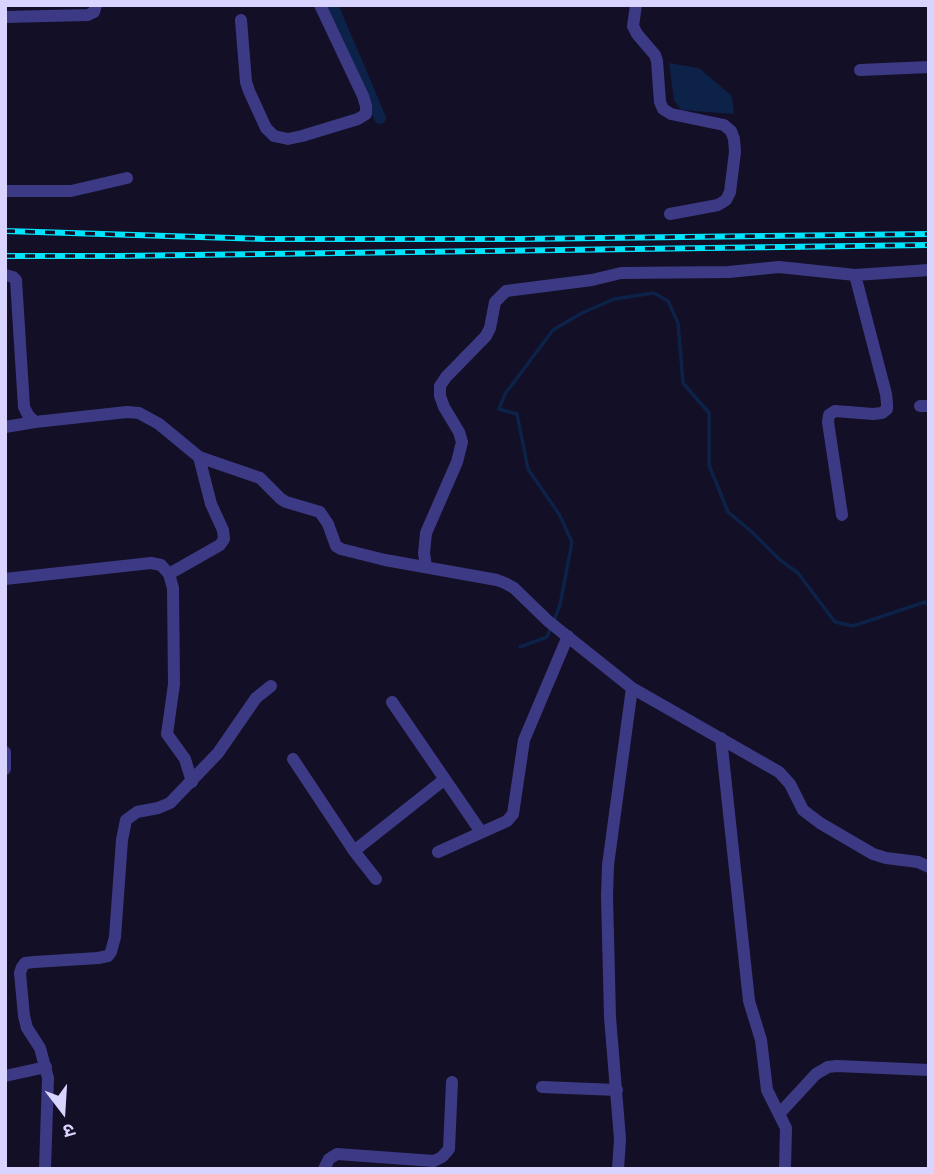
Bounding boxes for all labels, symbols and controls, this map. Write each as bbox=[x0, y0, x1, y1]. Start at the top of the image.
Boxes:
north arrow bbox=[28, 1076, 98, 1146]
text: उ bbox=[60, 1117, 78, 1145]

